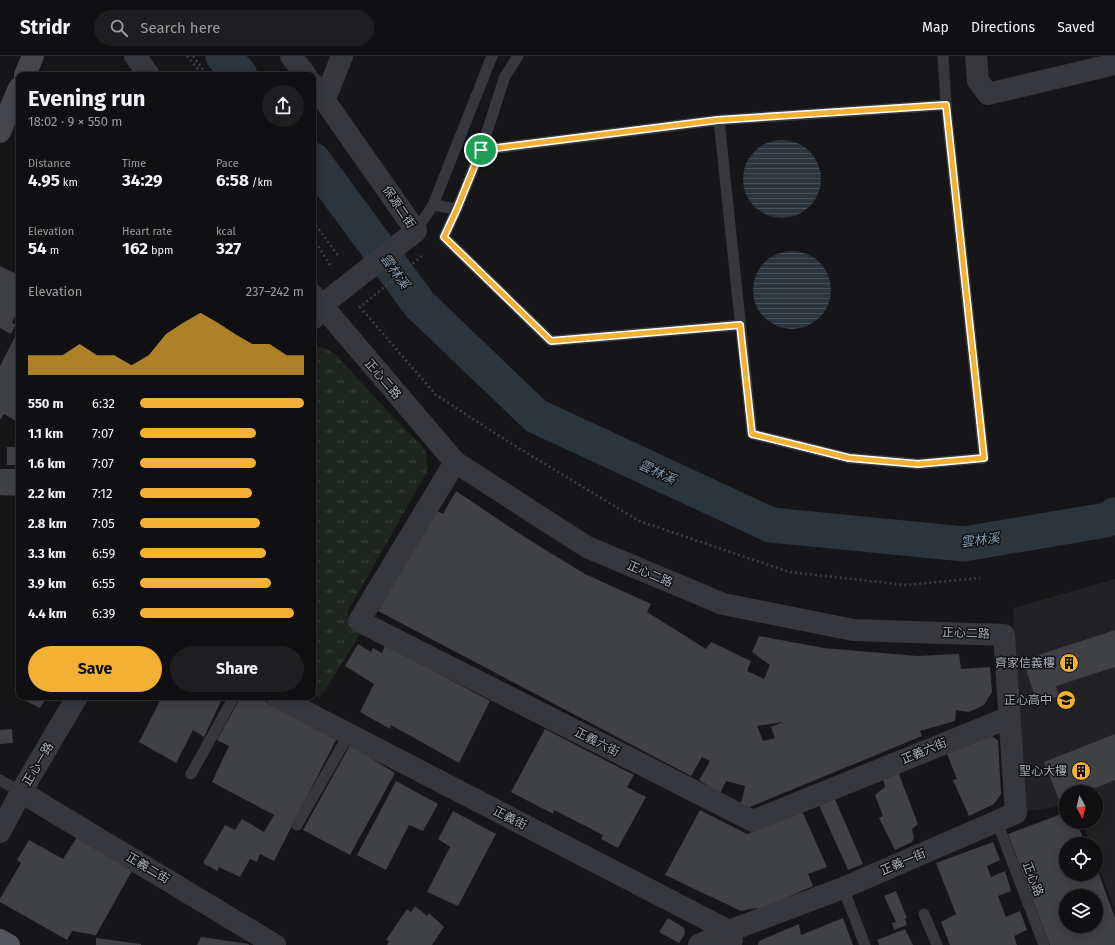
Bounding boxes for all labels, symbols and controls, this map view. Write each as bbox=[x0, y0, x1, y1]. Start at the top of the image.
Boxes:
search box bbox=[94, 10, 374, 46]
text: Stridr bbox=[20, 16, 70, 39]
icon: search bbox=[108, 17, 130, 39]
text: Search here bbox=[140, 19, 220, 37]
text: Map bbox=[922, 19, 949, 36]
text: Directions bbox=[971, 19, 1035, 36]
text: Saved bbox=[1057, 19, 1095, 36]
text: Evening run bbox=[28, 85, 145, 112]
button: share bbox=[262, 85, 304, 127]
text: 18:02 · 9 × 550 m bbox=[28, 114, 122, 129]
pin bbox=[464, 133, 498, 167]
icon: arrive bbox=[470, 139, 492, 161]
text: Distance bbox=[28, 157, 71, 170]
text: Time bbox=[122, 157, 146, 170]
text: Pace bbox=[216, 157, 239, 170]
text: 4.95 bbox=[28, 170, 60, 191]
text: 34:29 bbox=[122, 170, 163, 191]
text: 6:58 bbox=[216, 170, 249, 191]
text: km bbox=[60, 176, 78, 189]
text: /km bbox=[249, 176, 273, 189]
street label: 保源二街 bbox=[380, 183, 418, 231]
text: Elevation bbox=[28, 225, 74, 238]
text: Heart rate bbox=[122, 225, 172, 238]
text: kcal bbox=[216, 225, 236, 238]
text: 54 bbox=[28, 238, 47, 259]
text: 162 bbox=[122, 238, 148, 259]
text: 327 bbox=[216, 238, 241, 259]
text: m bbox=[47, 244, 59, 257]
text: bpm bbox=[148, 244, 173, 257]
water label: 雲林溪 bbox=[377, 251, 414, 293]
text: Elevation bbox=[28, 284, 82, 299]
text: 237–242 m bbox=[246, 284, 304, 299]
street label: 正心二路 bbox=[362, 356, 404, 402]
text: 550 m bbox=[28, 396, 64, 411]
text: 6:32 bbox=[92, 396, 115, 411]
text: 1.1 km bbox=[28, 426, 63, 441]
text: 7:07 bbox=[92, 426, 114, 441]
text: 1.6 km bbox=[28, 456, 66, 471]
text: 7:07 bbox=[92, 456, 114, 471]
water label: 雲林溪 bbox=[636, 457, 680, 488]
text: 2.2 km bbox=[28, 486, 66, 501]
text: 7:12 bbox=[92, 486, 112, 501]
text: 2.8 km bbox=[28, 516, 67, 531]
text: 7:05 bbox=[92, 516, 115, 531]
water label: 雲林溪 bbox=[960, 530, 1002, 550]
text: 3.3 km bbox=[28, 546, 66, 561]
text: 6:59 bbox=[92, 546, 115, 561]
street label: 正心二路 bbox=[625, 558, 675, 590]
text: 3.9 km bbox=[28, 576, 66, 591]
text: 6:55 bbox=[92, 576, 115, 591]
text: 4.4 km bbox=[28, 606, 67, 621]
text: 6:39 bbox=[92, 606, 115, 621]
street label: 正心二路 bbox=[942, 625, 990, 641]
button: Save bbox=[28, 646, 162, 692]
button: Share bbox=[170, 646, 304, 692]
building icon: 齊家信義樓 bbox=[1058, 652, 1080, 674]
place label: 齊家信義樓 bbox=[995, 656, 1055, 670]
school or university icon: 正心高中 bbox=[1055, 689, 1077, 711]
place label: 正心高中 bbox=[1004, 693, 1052, 707]
street label: 正義六街 bbox=[572, 725, 622, 759]
street label: 正義六街 bbox=[899, 736, 949, 766]
street label: 正心一路 bbox=[20, 740, 56, 788]
building icon: 聖心大樓 bbox=[1070, 760, 1092, 782]
place label: 聖心大樓 bbox=[1019, 764, 1067, 778]
north arrow bbox=[1059, 785, 1103, 829]
map controls bbox=[1059, 785, 1103, 933]
street label: 正義街 bbox=[491, 804, 529, 832]
button: locate bbox=[1059, 837, 1103, 881]
street label: 正義一街 bbox=[878, 846, 928, 878]
street label: 正義二街 bbox=[124, 850, 172, 886]
street label: 正心路 bbox=[1020, 860, 1046, 898]
button: layers bbox=[1059, 889, 1103, 933]

